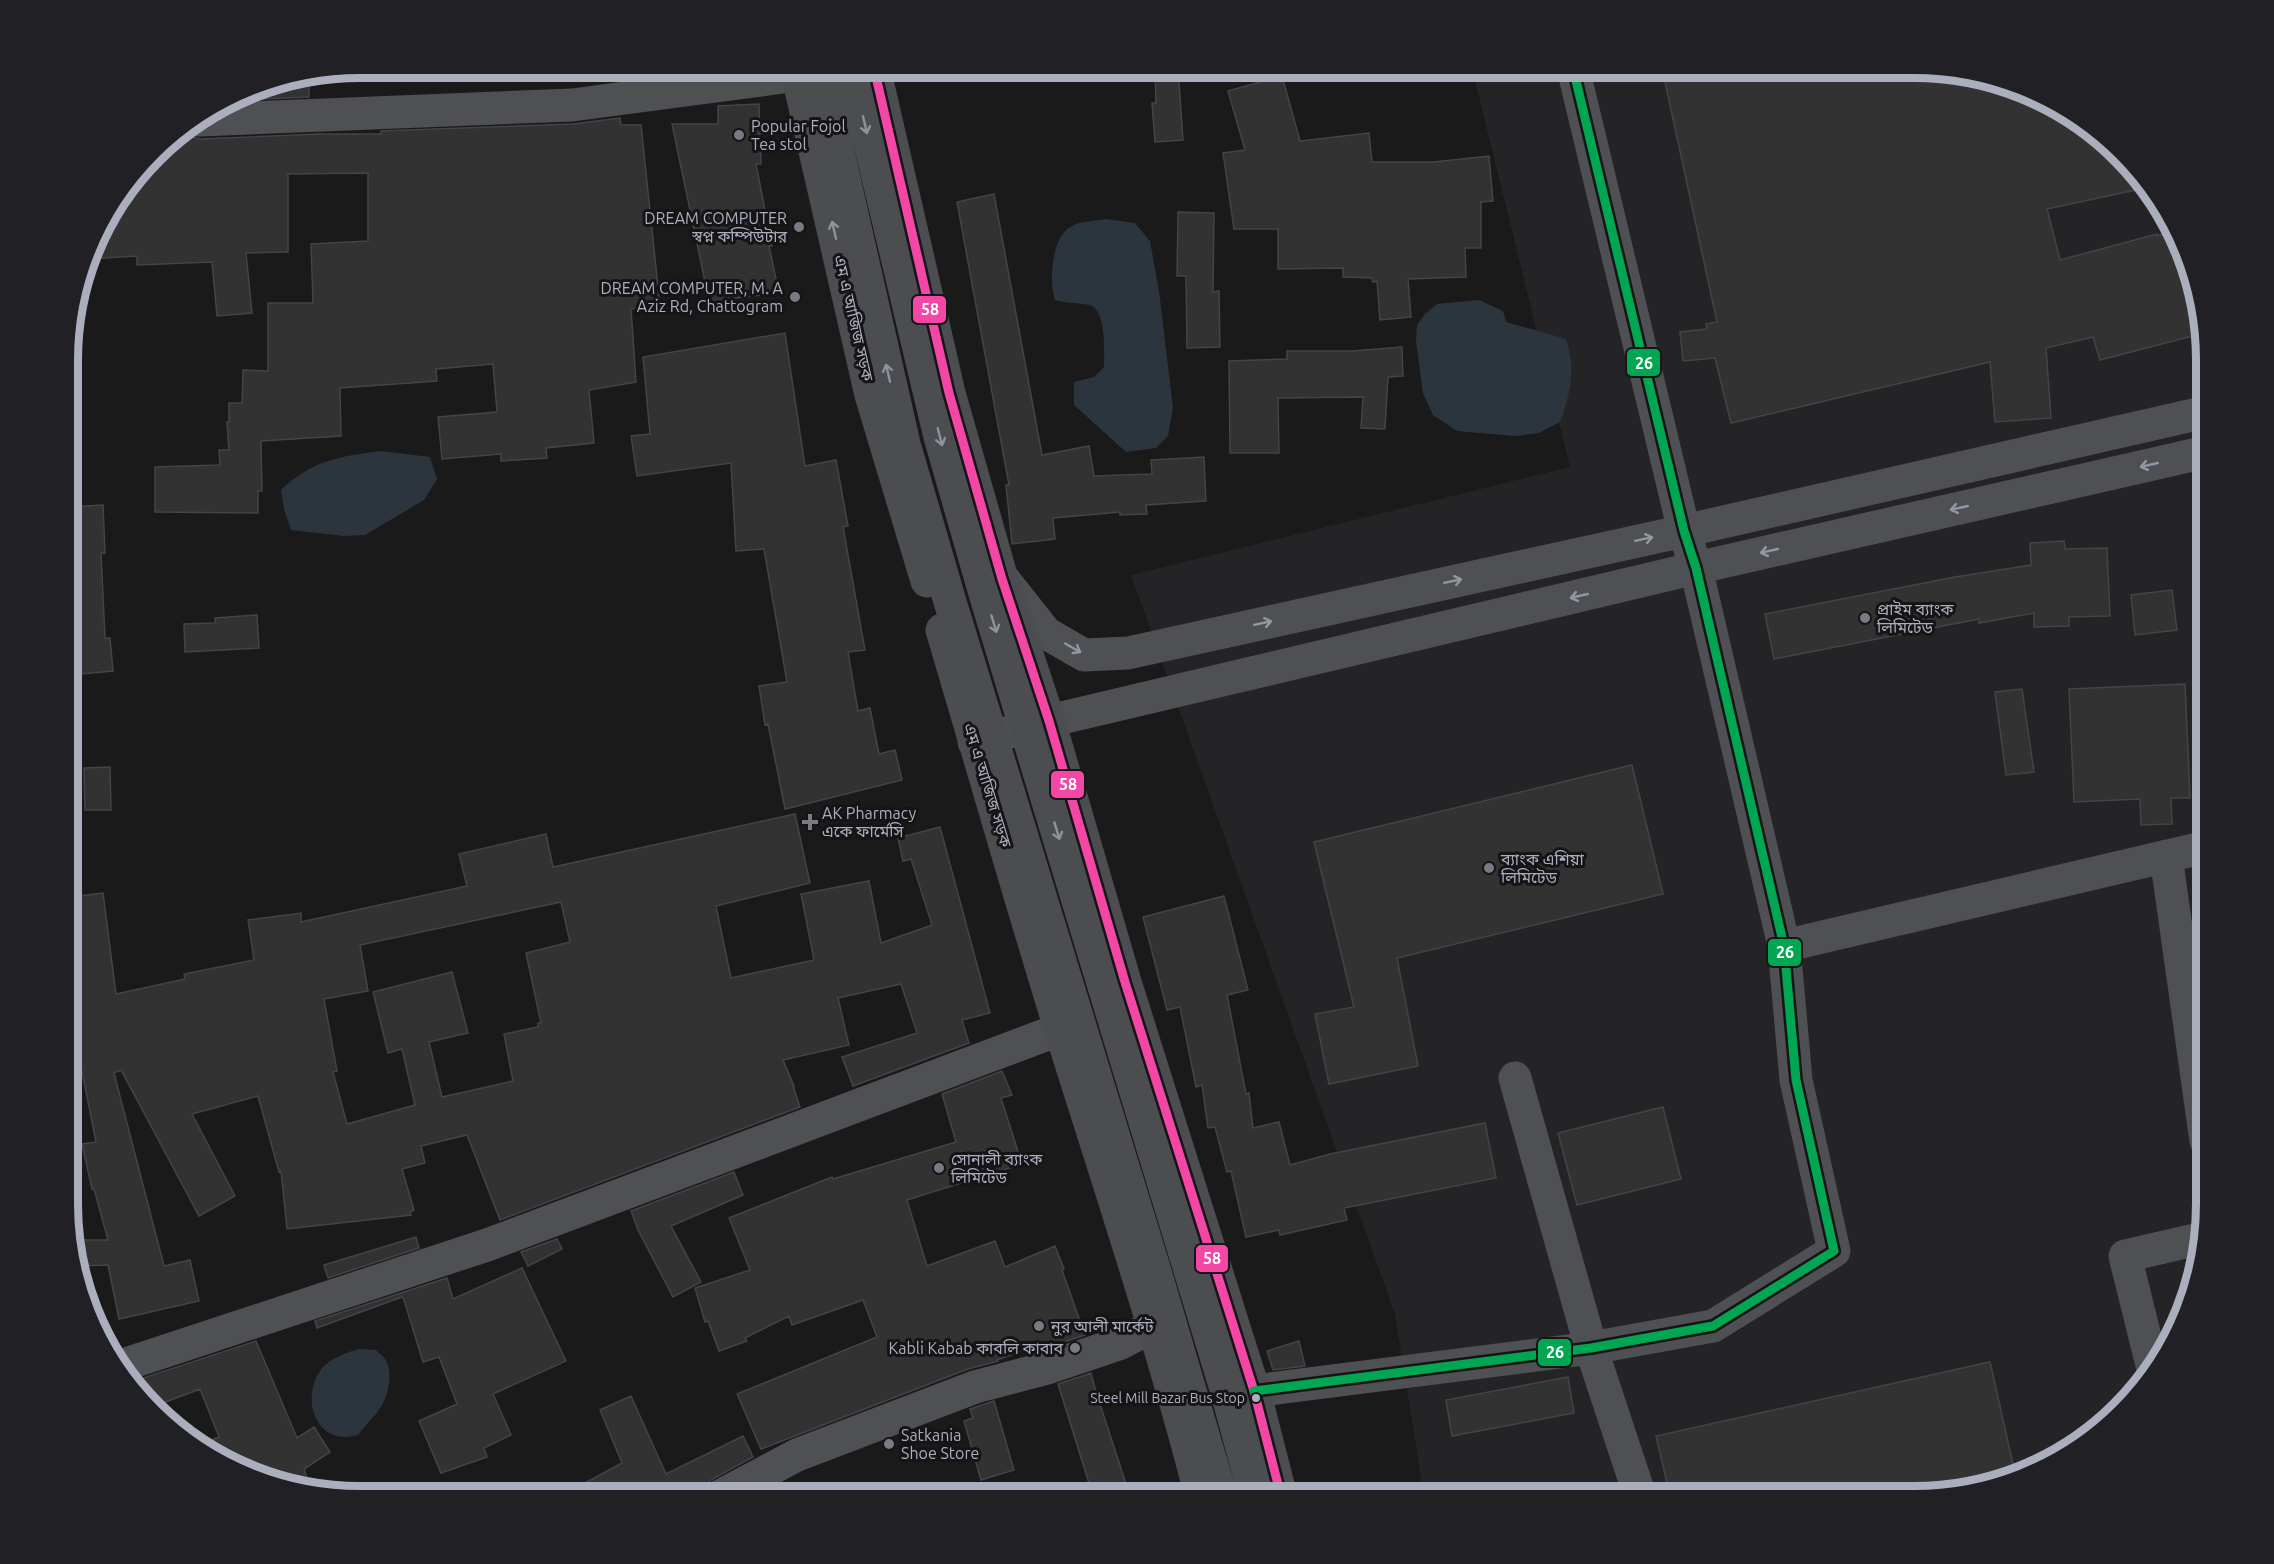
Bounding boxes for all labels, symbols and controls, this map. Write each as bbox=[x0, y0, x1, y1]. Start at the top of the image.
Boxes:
one-way arrow bbox=[859, 115, 871, 134]
place label: Popular Fojol Tea stol bbox=[751, 117, 846, 153]
marker: Popular Fojol Tea stol bbox=[732, 128, 746, 142]
place label: DREAM COMPUTER স্বপ্ন কম্পিউটার bbox=[644, 209, 787, 245]
marker: DREAM COMPUTER স্বপ্ন কম্পিউটার bbox=[792, 220, 806, 234]
one-way arrow bbox=[827, 221, 839, 240]
street label: এম এ আজিজ সড়ক bbox=[831, 253, 878, 384]
place label: DREAM COMPUTER, M. A Aziz Rd, Chattogram bbox=[600, 279, 784, 315]
marker: DREAM COMPUTER, M. A Aziz Rd, Chattogram bbox=[788, 290, 802, 304]
line badge: 58 bbox=[912, 295, 947, 324]
text: 58 bbox=[921, 300, 939, 318]
line badge: 26 bbox=[1626, 348, 1661, 377]
text: 26 bbox=[1635, 354, 1653, 372]
one-way arrow bbox=[882, 364, 894, 383]
one-way arrow bbox=[934, 427, 946, 446]
one-way arrow bbox=[2140, 460, 2159, 471]
one-way arrow bbox=[1949, 503, 1968, 515]
one-way arrow bbox=[1634, 533, 1653, 545]
one-way arrow bbox=[1759, 546, 1778, 558]
one-way arrow bbox=[1443, 575, 1463, 586]
one-way arrow bbox=[1569, 590, 1588, 602]
place label: প্রাইম ব্যাংক লিমিটেড bbox=[1876, 600, 1955, 636]
marker: প্রাইম ব্যাংক লিমিটেড bbox=[1858, 611, 1872, 625]
one-way arrow bbox=[989, 614, 1000, 633]
one-way arrow bbox=[1253, 617, 1272, 628]
one-way arrow bbox=[1064, 643, 1081, 655]
street label: এম এ আজিজ সড়ক bbox=[961, 721, 1016, 850]
line badge: 58 bbox=[1050, 770, 1085, 799]
text: 58 bbox=[1059, 775, 1077, 793]
place label: AK Pharmacy একে ফার্মেসি bbox=[822, 804, 916, 840]
marker: AK Pharmacy একে ফার্মেসি bbox=[803, 815, 817, 829]
one-way arrow bbox=[1052, 821, 1063, 840]
place label: ব্যাংক এশিয়া লিমিটেড bbox=[1500, 850, 1585, 886]
marker: ব্যাংক এশিয়া লিমিটেড bbox=[1482, 861, 1496, 875]
line badge: 26 bbox=[1767, 938, 1802, 967]
text: 26 bbox=[1776, 943, 1794, 961]
place label: সোনালী ব্যাংক লিমিটেড bbox=[950, 1150, 1044, 1186]
marker: সোনালী ব্যাংক লিমিটেড bbox=[932, 1161, 946, 1175]
line badge: 58 bbox=[1195, 1244, 1229, 1273]
text: 58 bbox=[1203, 1249, 1221, 1267]
place label: নুর আলী মার্কেট bbox=[1050, 1317, 1154, 1336]
marker: নুর আলী মার্কেট bbox=[1032, 1319, 1046, 1333]
line badge: 26 bbox=[1537, 1338, 1572, 1367]
place label: Kabli Kabab কাবলি কাবাব bbox=[889, 1339, 1063, 1357]
marker: Kabli Kabab কাবলি কাবাব bbox=[1068, 1341, 1082, 1355]
text: 26 bbox=[1546, 1343, 1564, 1361]
place label: Steel Mill Bazar Bus Stop bbox=[1090, 1390, 1245, 1406]
marker: Steel Mill Bazar Bus Stop bbox=[1250, 1392, 1262, 1404]
place label: Satkania Shoe Store bbox=[901, 1426, 979, 1462]
marker: Satkania Shoe Store bbox=[882, 1437, 896, 1451]

